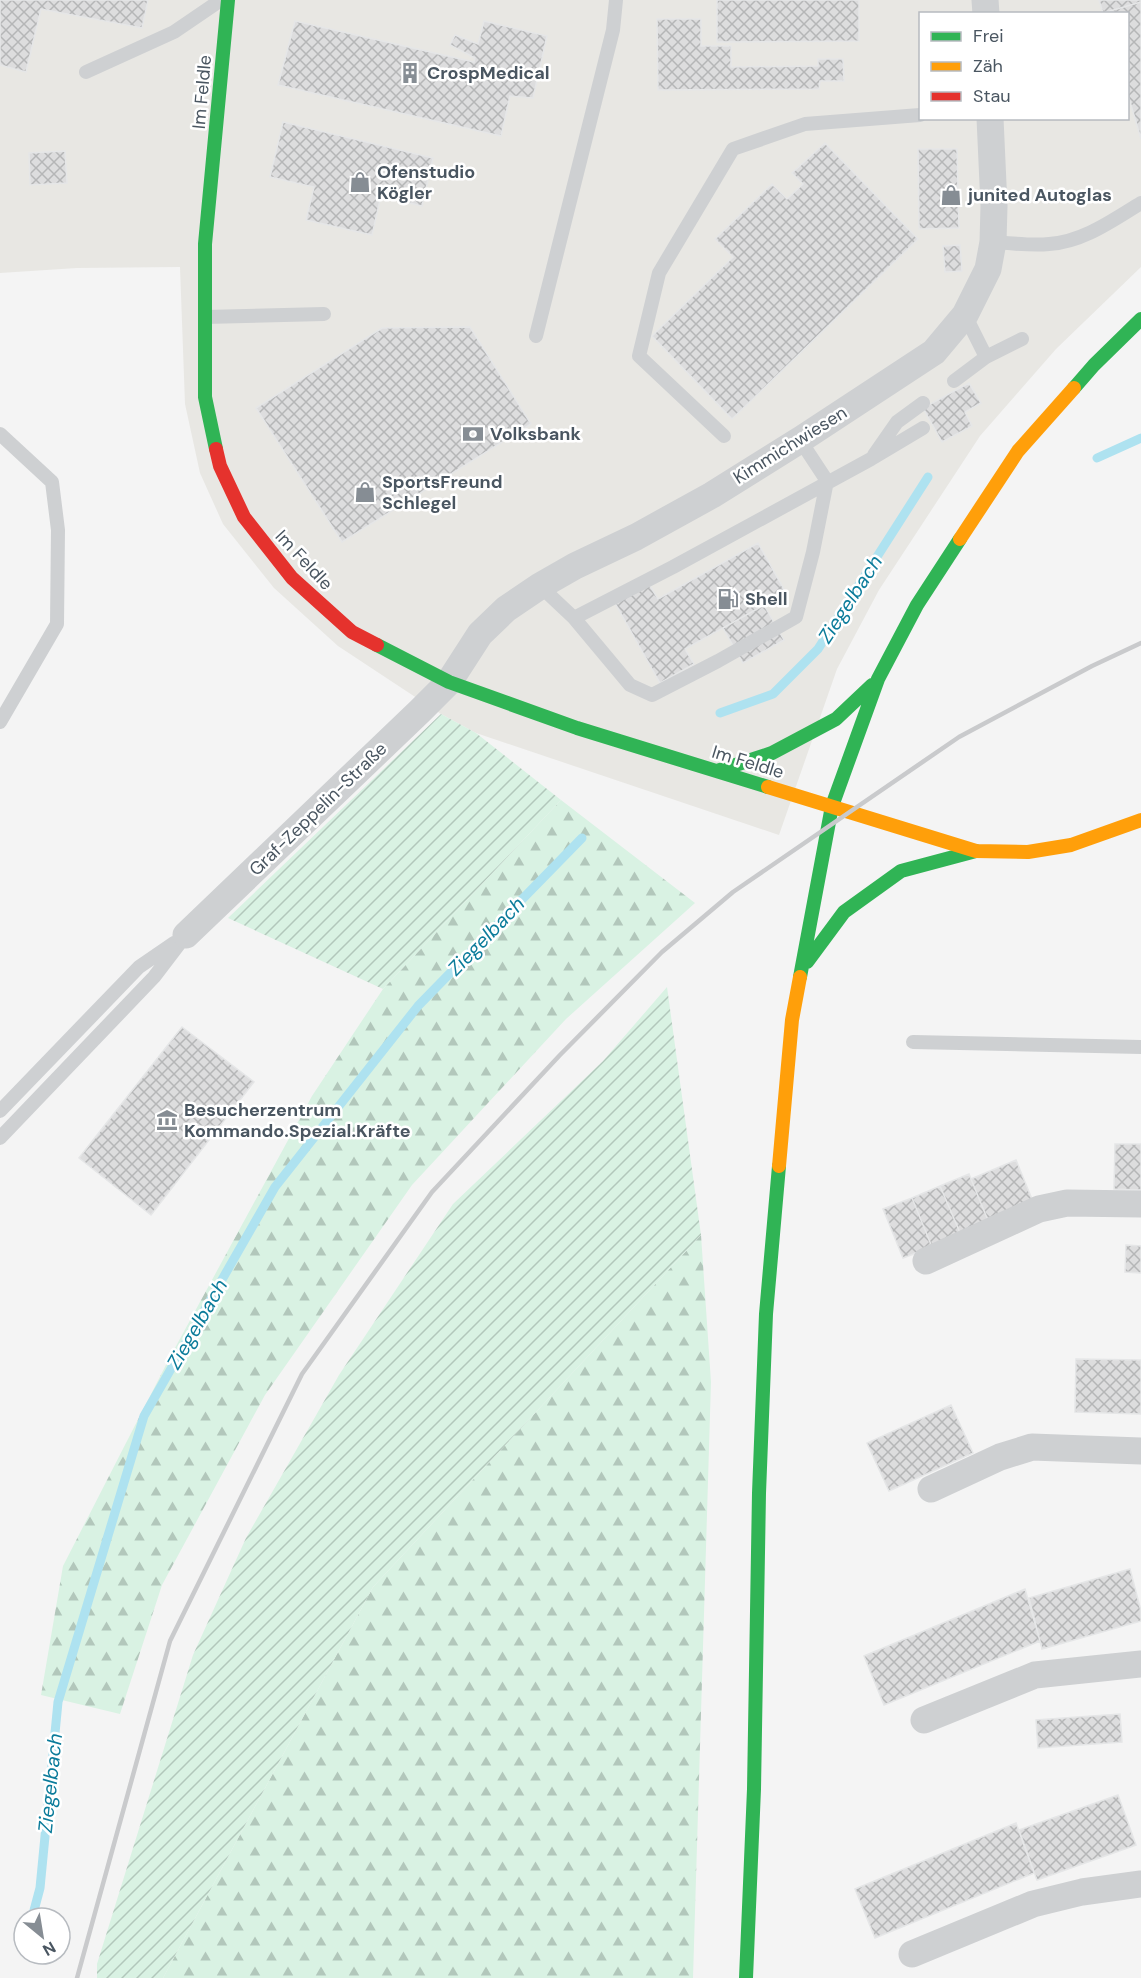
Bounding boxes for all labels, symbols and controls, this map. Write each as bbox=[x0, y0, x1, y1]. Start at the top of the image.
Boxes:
legend bbox=[919, 12, 1129, 120]
text: Frei bbox=[973, 24, 1004, 48]
street label: Im Feldle bbox=[187, 54, 217, 130]
text: Zäh bbox=[973, 54, 1003, 78]
building icon: CrospMedical bbox=[398, 61, 422, 85]
place label: CrospMedical bbox=[427, 61, 550, 85]
text: Stau bbox=[973, 84, 1011, 108]
place label: Ofenstudio Kögler bbox=[377, 160, 475, 205]
shop icon: Ofenstudio Kögler bbox=[348, 170, 372, 194]
shop icon: junited Autoglas bbox=[939, 183, 963, 207]
place label: junited Autoglas bbox=[967, 183, 1112, 207]
street label: Kimmichwiesen bbox=[729, 400, 851, 490]
bank icon: Volksbank bbox=[461, 422, 485, 446]
place label: Volksbank bbox=[490, 422, 581, 446]
place label: SportsFreund Schlegel bbox=[382, 470, 502, 515]
shop icon: SportsFreund Schlegel bbox=[353, 480, 377, 504]
street label: Im Feldle bbox=[270, 525, 338, 595]
water label: Ziegelbach bbox=[812, 550, 888, 648]
fuel station icon: Shell bbox=[716, 587, 740, 611]
place label: Shell bbox=[745, 587, 787, 611]
street label: Graf-Zeppelin-Straße bbox=[244, 737, 392, 881]
street label: Im Feldle bbox=[709, 740, 787, 784]
water label: Ziegelbach bbox=[442, 891, 530, 981]
place label: Besucherzentrum Kommando.Spezial.Kräfte bbox=[184, 1098, 411, 1143]
museum icon: Besucherzentrum Kommando.Spezial.Kräfte bbox=[155, 1108, 179, 1132]
water label: Ziegelbach bbox=[161, 1274, 233, 1374]
water label: Ziegelbach bbox=[32, 1732, 68, 1834]
north arrow bbox=[12, 1906, 72, 1966]
text: N bbox=[39, 1937, 60, 1961]

